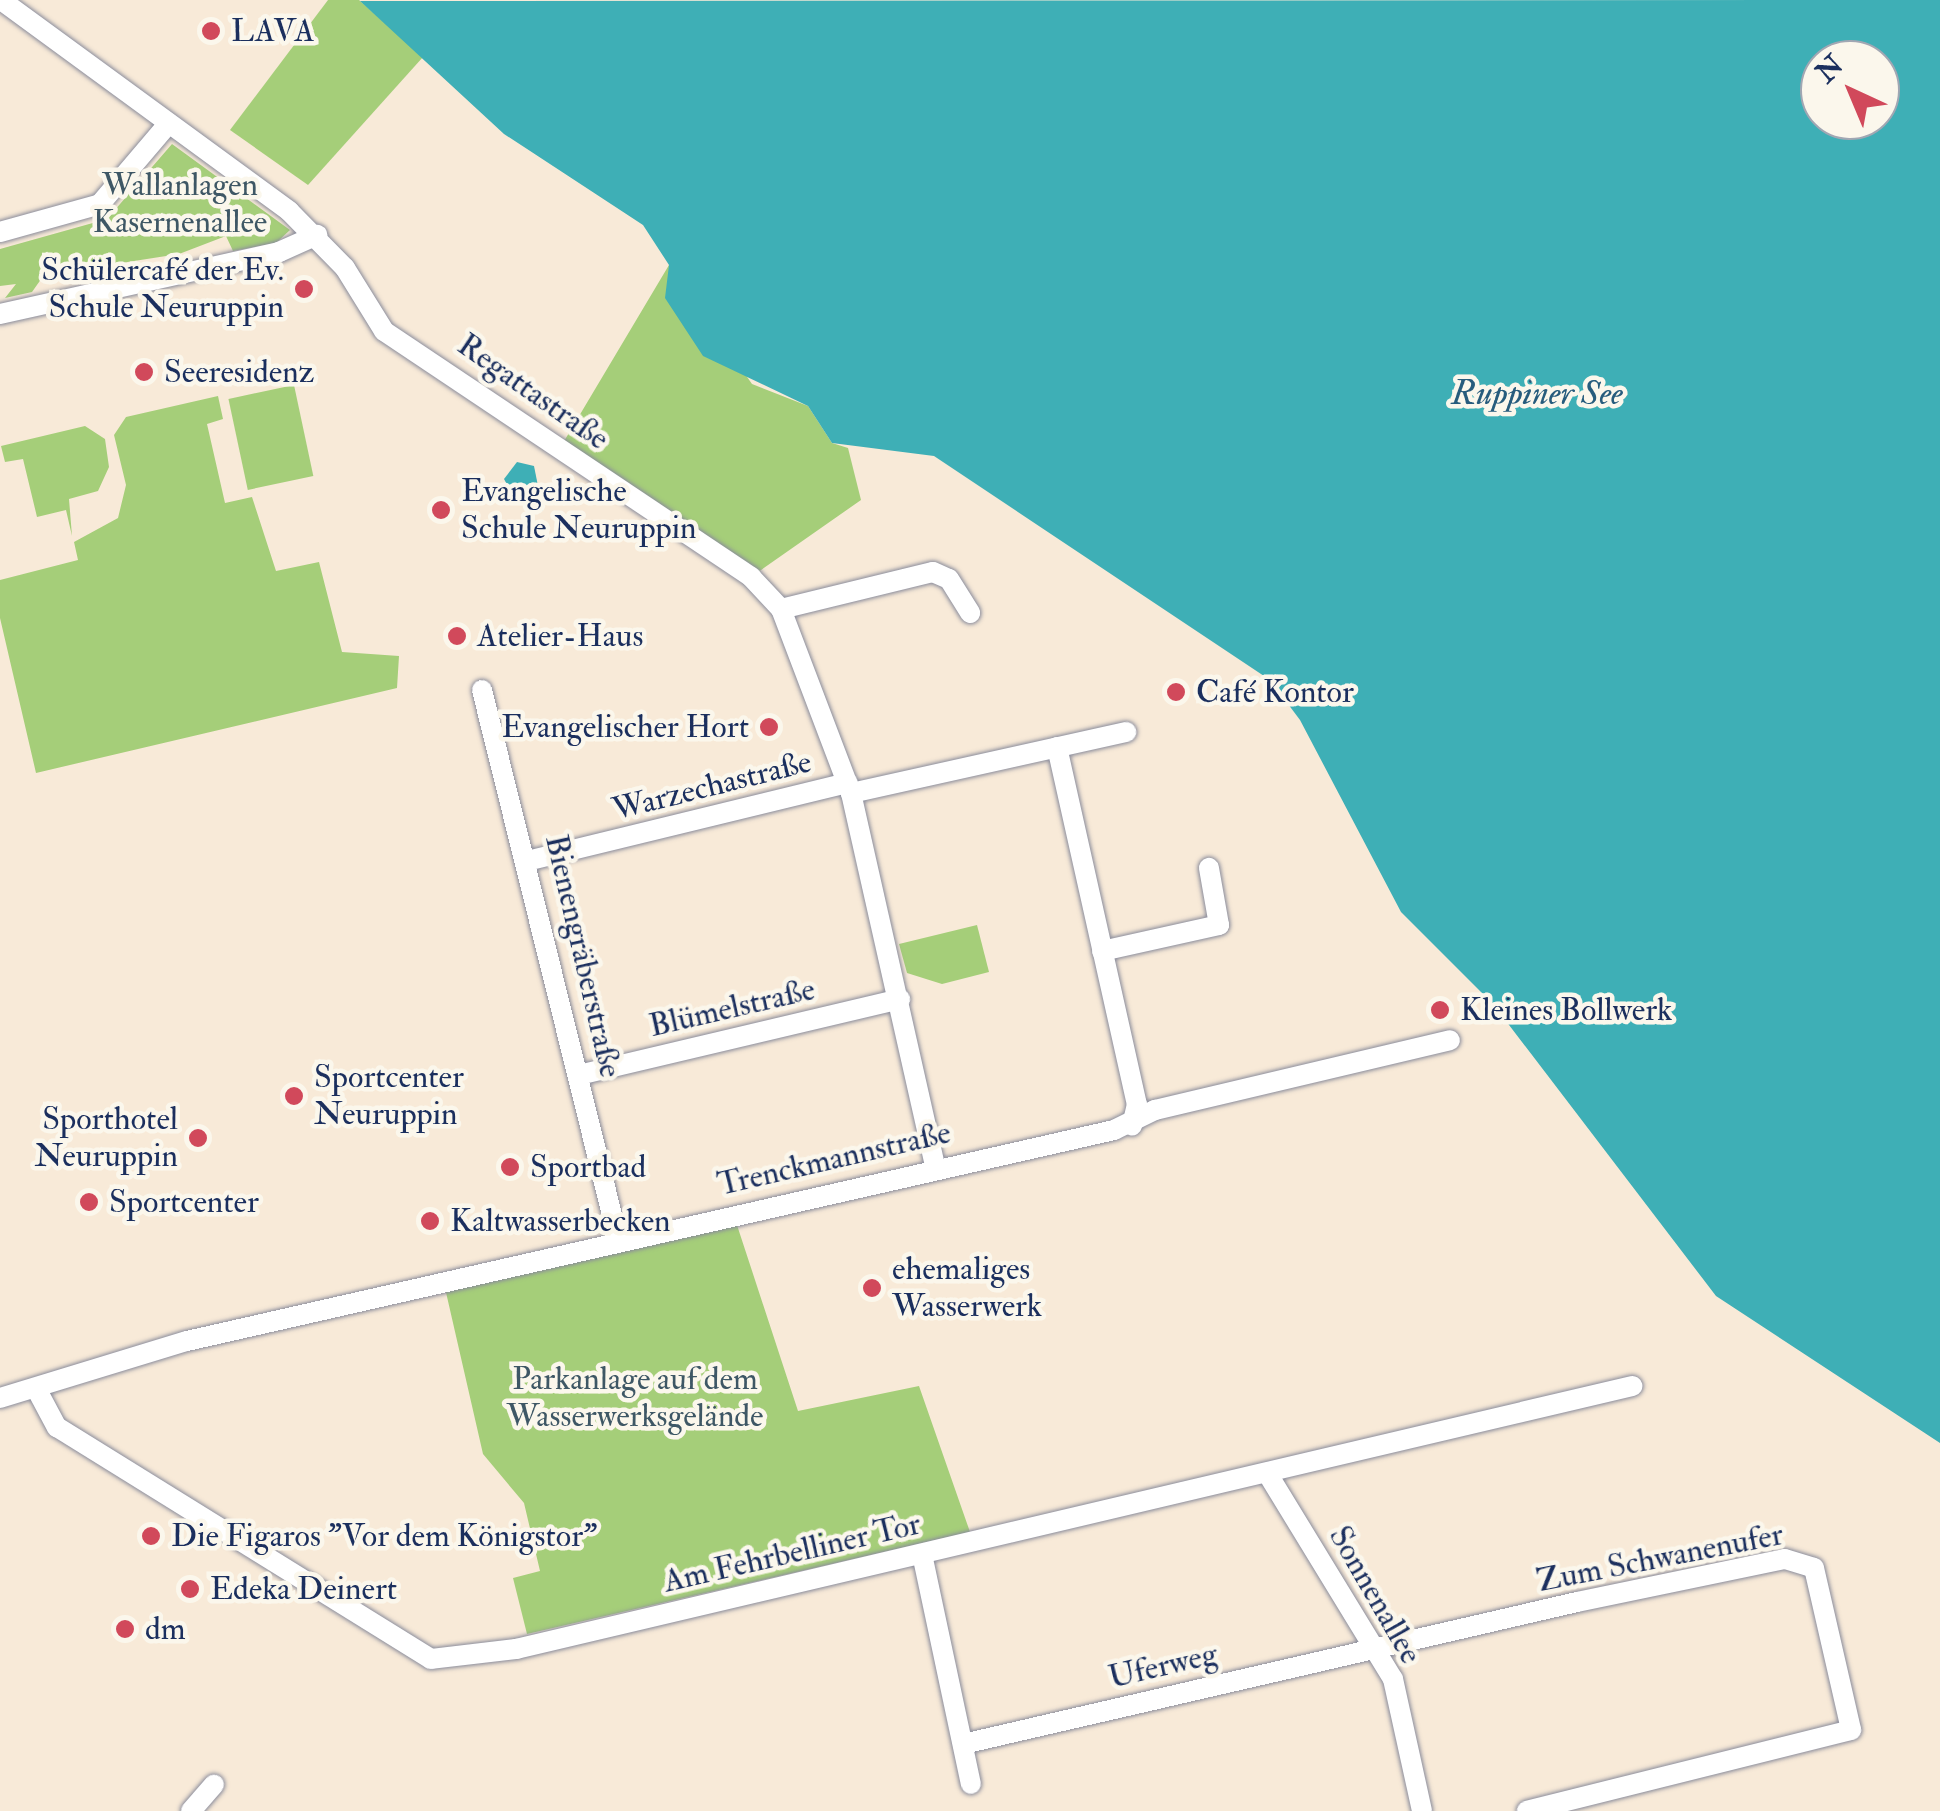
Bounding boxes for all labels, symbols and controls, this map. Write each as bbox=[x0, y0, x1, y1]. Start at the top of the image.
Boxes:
place label: LAVA bbox=[231, 12, 315, 50]
marker: LAVA bbox=[200, 20, 222, 42]
north arrow bbox=[1800, 40, 1900, 140]
text: N bbox=[1809, 48, 1851, 91]
park label: Wallanlagen Kasernenallee bbox=[93, 167, 267, 242]
place label: Schülercafé der Ev. Schule Neuruppin bbox=[41, 252, 284, 327]
marker: Schülercafé der Ev. Schule Neuruppin bbox=[293, 278, 315, 300]
street label: Regattastraße bbox=[450, 326, 616, 458]
place label: Seeresidenz bbox=[164, 353, 314, 391]
marker: Seeresidenz bbox=[133, 361, 155, 383]
water label: Ruppiner See bbox=[1451, 372, 1623, 414]
place label: Evangelische Schule Neuruppin bbox=[461, 473, 697, 548]
marker: Evangelische Schule Neuruppin bbox=[430, 499, 452, 521]
place label: Atelier-Haus bbox=[477, 617, 643, 655]
marker: Atelier-Haus bbox=[446, 625, 468, 647]
place label: Café Kontor bbox=[1196, 673, 1354, 711]
marker: Café Kontor bbox=[1165, 681, 1187, 703]
place label: Evangelischer Hort bbox=[501, 708, 749, 746]
marker: Evangelischer Hort bbox=[758, 716, 780, 738]
street label: Warzechastraße bbox=[609, 743, 815, 829]
street label: Bienengräberstraße bbox=[536, 831, 630, 1081]
street label: Blümelstraße bbox=[645, 970, 819, 1046]
place label: Kleines Bollwerk bbox=[1460, 991, 1672, 1029]
marker: Kleines Bollwerk bbox=[1429, 999, 1451, 1021]
place label: Sportcenter Neuruppin bbox=[314, 1059, 464, 1134]
marker: Sportcenter Neuruppin bbox=[283, 1085, 305, 1107]
place label: Sporthotel Neuruppin bbox=[34, 1101, 178, 1176]
street label: Trenckmannstraße bbox=[714, 1114, 954, 1204]
marker: Sporthotel Neuruppin bbox=[187, 1127, 209, 1149]
place label: Sportbad bbox=[530, 1148, 646, 1186]
marker: Sportbad bbox=[499, 1156, 521, 1178]
place label: Sportcenter bbox=[109, 1183, 259, 1221]
marker: Sportcenter bbox=[78, 1191, 100, 1213]
place label: Kaltwasserbecken bbox=[450, 1202, 671, 1240]
marker: Kaltwasserbecken bbox=[419, 1210, 441, 1232]
place label: ehemaliges Wasserwerk bbox=[892, 1251, 1042, 1326]
marker: ehemaliges Wasserwerk bbox=[861, 1277, 883, 1299]
park label: Parkanlage auf dem Wasserwerksgelände bbox=[507, 1361, 763, 1436]
street label: Am Fehrbelliner Tor bbox=[660, 1505, 924, 1601]
street label: Zum Schwanenufer bbox=[1534, 1515, 1786, 1601]
place label: Die Figaros "Vor dem Königstor" bbox=[171, 1517, 597, 1555]
street label: Sonnenallee bbox=[1320, 1519, 1430, 1671]
marker: Die Figaros "Vor dem Königstor" bbox=[140, 1525, 162, 1547]
place label: Edeka Deinert bbox=[210, 1570, 397, 1608]
marker: Edeka Deinert bbox=[179, 1578, 201, 1600]
place label: dm bbox=[145, 1610, 186, 1648]
marker: dm bbox=[114, 1618, 136, 1640]
street label: Uferweg bbox=[1105, 1635, 1221, 1697]

